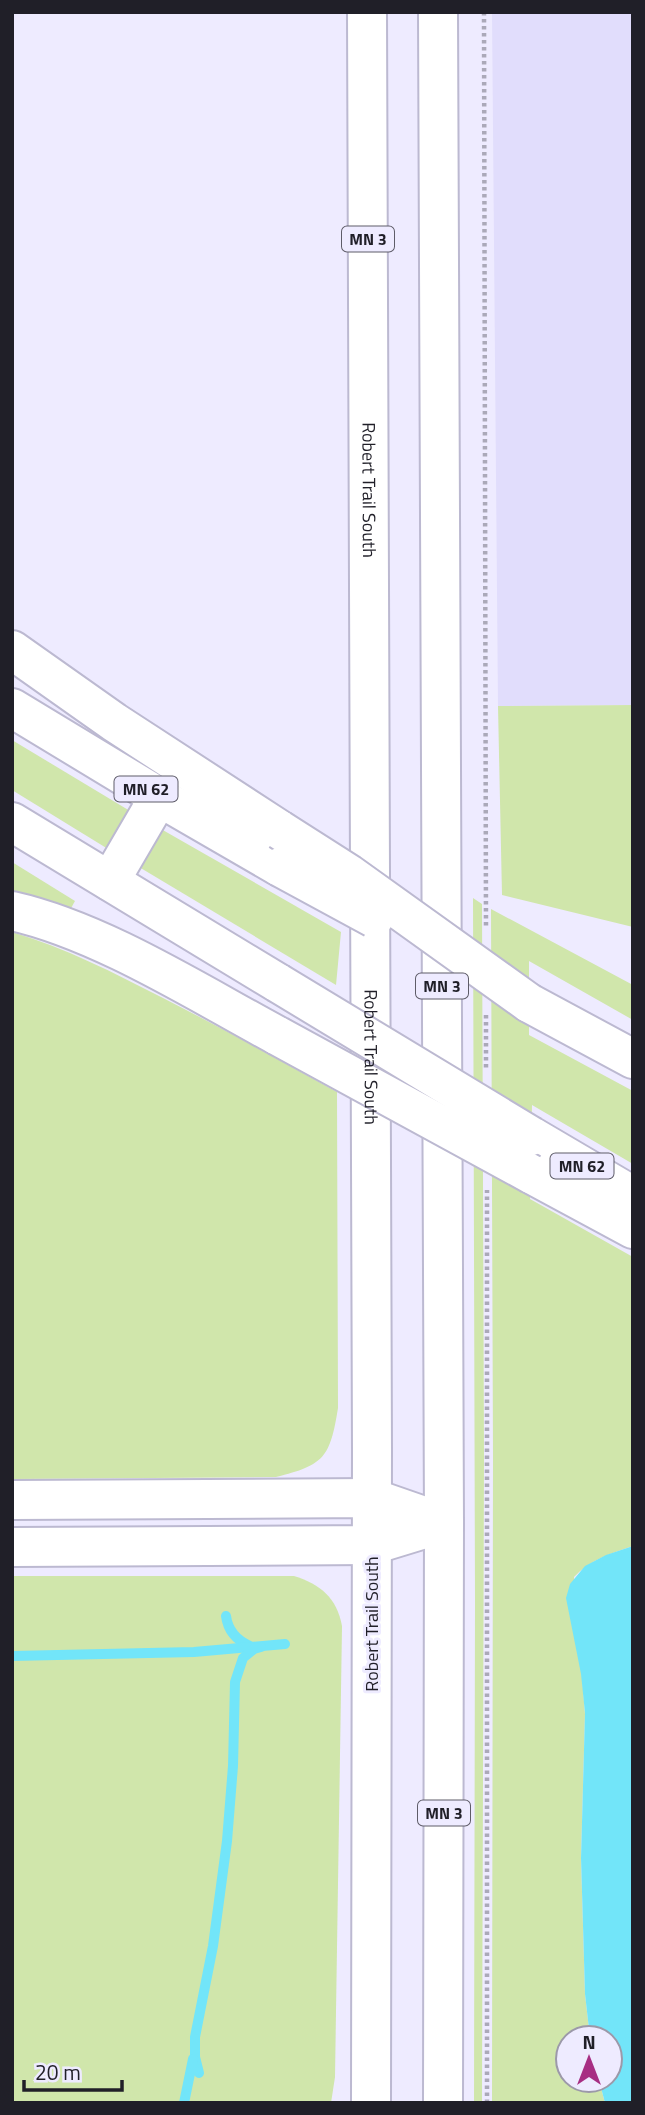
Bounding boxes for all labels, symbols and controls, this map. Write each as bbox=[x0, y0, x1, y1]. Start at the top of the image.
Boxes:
road number: MN 3 bbox=[342, 227, 394, 252]
street label: Robert Trail South bbox=[355, 422, 383, 558]
road number: MN 62 bbox=[114, 776, 178, 802]
road number: MN 3 bbox=[416, 974, 468, 998]
street label: Robert Trail South bbox=[357, 989, 385, 1125]
road number: MN 62 bbox=[550, 1154, 614, 1178]
street label: Robert Trail South bbox=[358, 1556, 385, 1692]
road number: MN 3 bbox=[418, 1800, 470, 1826]
north arrow bbox=[554, 2024, 624, 2094]
text: N bbox=[582, 2027, 596, 2056]
scale bar bbox=[24, 2048, 122, 2092]
text: 20 m bbox=[35, 2056, 81, 2088]

